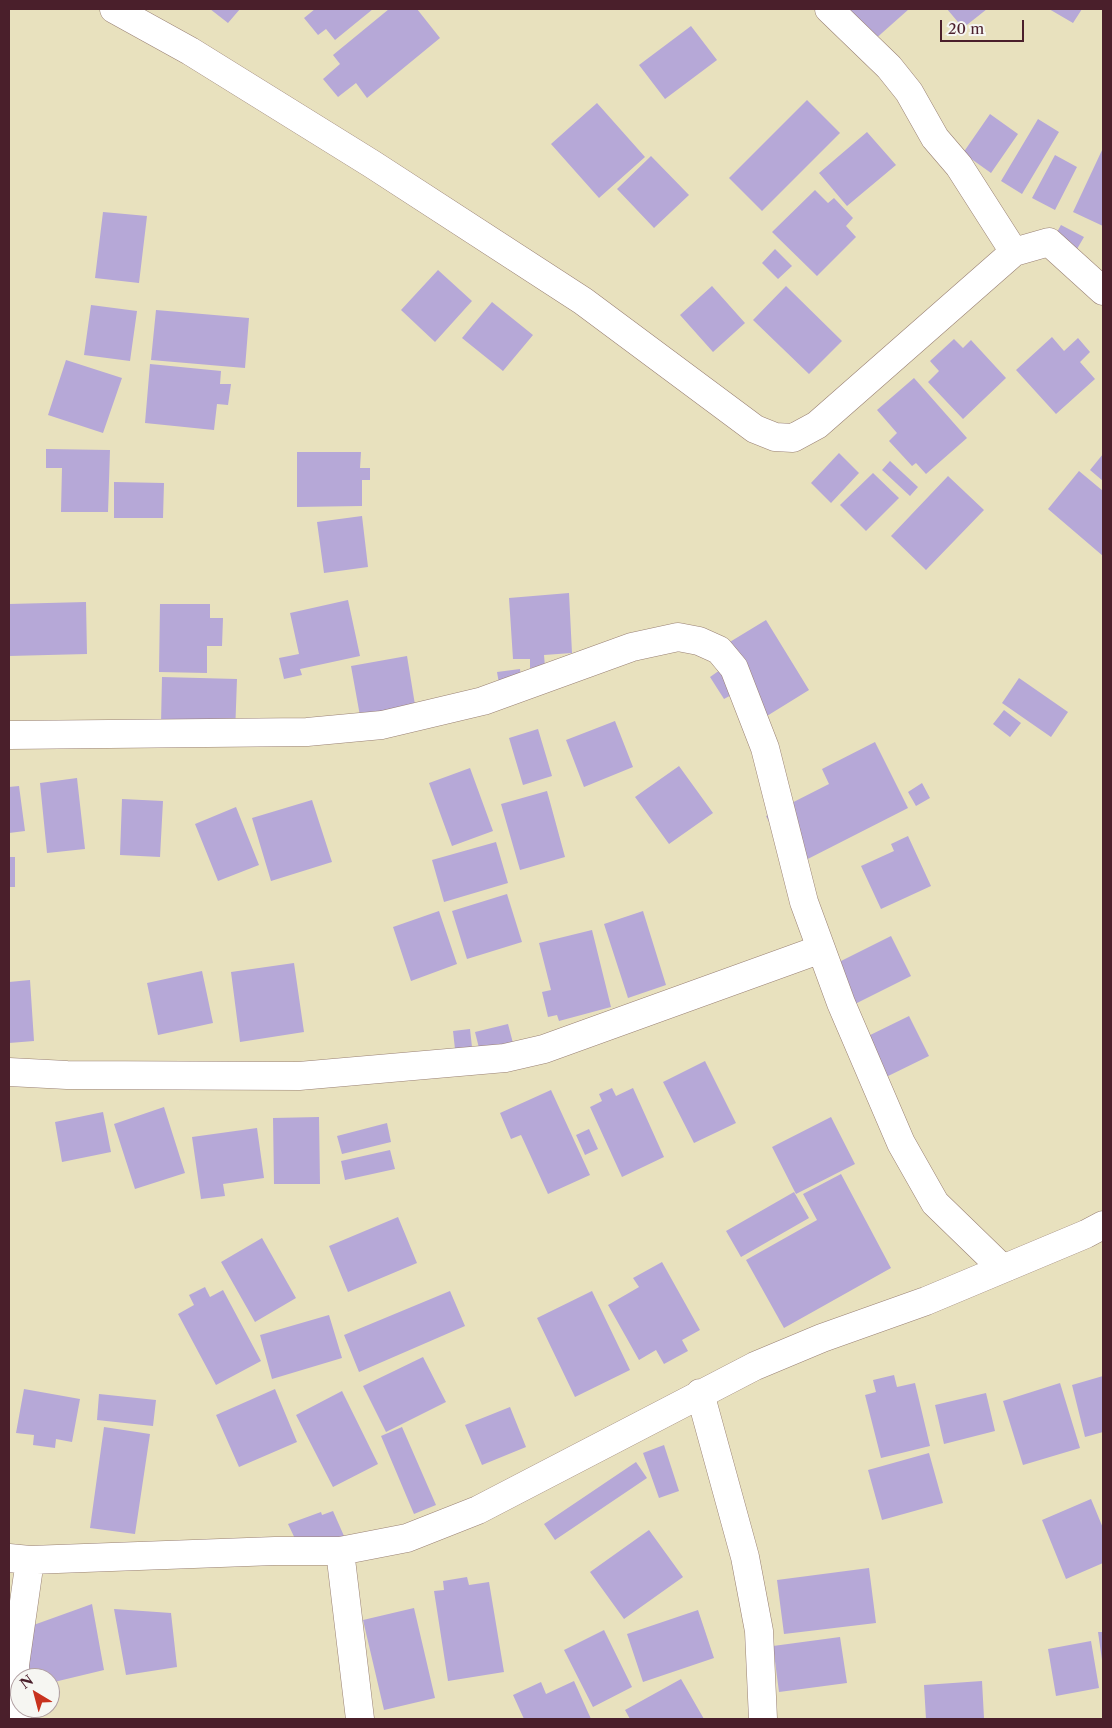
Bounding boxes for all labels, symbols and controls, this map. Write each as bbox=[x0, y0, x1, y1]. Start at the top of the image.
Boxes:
scale bar bbox=[942, 10, 1026, 42]
text: 20 m bbox=[948, 19, 984, 38]
north arrow bbox=[10, 1668, 60, 1718]
text: N bbox=[16, 1671, 37, 1693]

